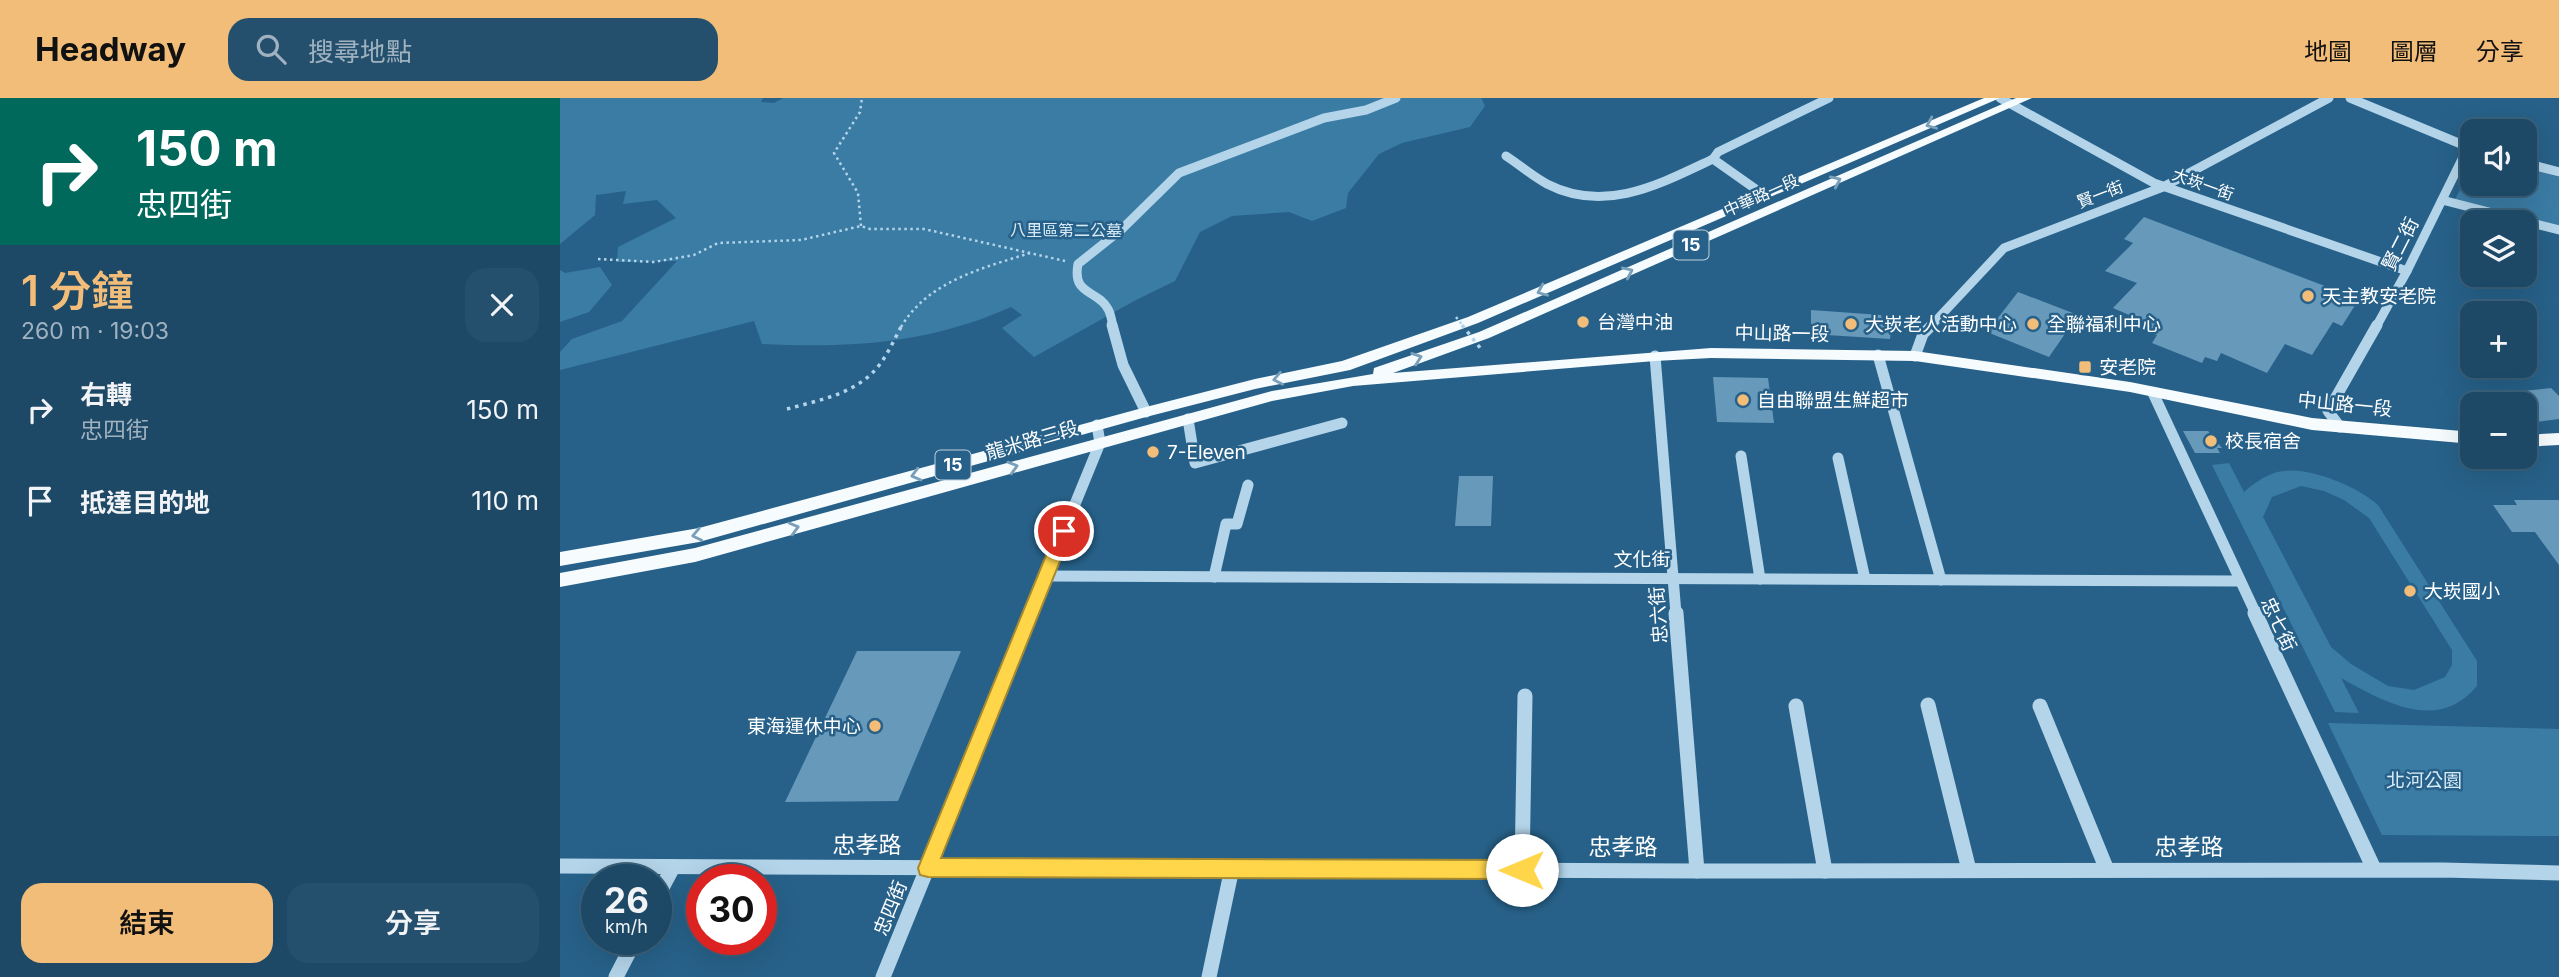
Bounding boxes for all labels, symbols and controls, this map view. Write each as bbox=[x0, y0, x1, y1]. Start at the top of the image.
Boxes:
search box bbox=[228, 18, 718, 81]
text: Headway bbox=[35, 29, 186, 69]
icon: search bbox=[252, 30, 290, 68]
text: 搜尋地點 bbox=[308, 36, 412, 67]
text: 地圖 bbox=[2304, 37, 2352, 66]
text: 圖層 bbox=[2390, 37, 2438, 66]
text: 分享 bbox=[2476, 37, 2524, 66]
one-way arrow bbox=[1926, 116, 1938, 130]
text: 150 m bbox=[136, 119, 278, 178]
map controls bbox=[2460, 119, 2537, 469]
button: sound bbox=[2460, 119, 2537, 196]
icon: right bbox=[21, 126, 112, 217]
street label: 大崁一街 bbox=[2170, 164, 2236, 204]
street label: 中華路一段 bbox=[1720, 170, 1802, 220]
one-way arrow bbox=[1829, 175, 1841, 189]
street label: 賢一街 bbox=[2074, 176, 2126, 212]
text: 忠四街 bbox=[136, 185, 232, 224]
button: layers bbox=[2460, 210, 2537, 287]
street label: 賢二街 bbox=[2377, 214, 2424, 275]
park label: 八里區第二公墓 bbox=[1010, 220, 1122, 240]
road number: 15 bbox=[1674, 230, 1708, 260]
text: 1 分鐘 bbox=[21, 265, 133, 316]
one-way arrow bbox=[1621, 266, 1633, 280]
button: close bbox=[465, 268, 539, 342]
one-way arrow bbox=[1537, 283, 1549, 297]
place label: 天主教安老院 bbox=[2322, 285, 2436, 308]
marker: 天主教安老院 bbox=[2300, 288, 2316, 304]
button: + bbox=[2460, 301, 2537, 378]
place label: 台灣中油 bbox=[1597, 311, 1673, 334]
place label: 大崁老人活動中心 bbox=[1865, 313, 2017, 336]
place label: 全聯福利中心 bbox=[2047, 313, 2161, 336]
marker: 台灣中油 bbox=[1575, 314, 1591, 330]
marker: 大崁老人活動中心 bbox=[1843, 316, 1859, 332]
marker: 全聯福利中心 bbox=[2025, 316, 2041, 332]
text: 260 m · 19:03 bbox=[21, 317, 169, 345]
street label: 中山路一段 bbox=[1734, 321, 1830, 346]
one-way arrow bbox=[1411, 352, 1423, 366]
place label: 安老院 bbox=[2099, 356, 2156, 379]
marker: 安老院 bbox=[2077, 359, 2093, 375]
one-way arrow bbox=[1272, 371, 1284, 386]
text: 右轉 bbox=[80, 379, 132, 410]
street label: 中山路一段 bbox=[2296, 388, 2393, 421]
place label: 自由聯盟生鮮超市 bbox=[1757, 389, 1909, 412]
icon: right bbox=[21, 391, 59, 429]
marker: 自由聯盟生鮮超市 bbox=[1735, 392, 1751, 408]
button: − bbox=[2460, 392, 2537, 469]
text: 150 m bbox=[466, 394, 539, 425]
text: 忠四街 bbox=[80, 416, 149, 444]
street label: 龍米路三段 bbox=[983, 416, 1081, 465]
place label: 校長宿舍 bbox=[2225, 430, 2301, 453]
marker: 校長宿舍 bbox=[2203, 433, 2219, 449]
place label: 7-Eleven bbox=[1167, 441, 1246, 464]
marker: 7-Eleven bbox=[1145, 444, 1161, 460]
road number: 15 bbox=[936, 450, 970, 480]
one-way arrow bbox=[1007, 461, 1019, 476]
one-way arrow bbox=[910, 467, 922, 481]
icon: arrive bbox=[21, 482, 59, 520]
text: 110 m bbox=[471, 485, 539, 516]
text: 抵達目的地 bbox=[80, 487, 210, 518]
pin bbox=[1034, 501, 1094, 561]
icon: arrive bbox=[1045, 512, 1083, 550]
one-way arrow bbox=[788, 522, 800, 537]
one-way arrow bbox=[691, 526, 703, 541]
street label: 文化街 bbox=[1613, 548, 1671, 571]
place label: 大崁國小 bbox=[2424, 580, 2500, 603]
marker: 大崁國小 bbox=[2402, 583, 2418, 599]
street label: 忠六街 bbox=[1645, 586, 1672, 644]
street label: 忠七街 bbox=[2256, 594, 2301, 655]
place label: 東海運休中心 bbox=[747, 715, 861, 738]
marker: 東海運休中心 bbox=[867, 718, 883, 734]
park label: 北河公園 bbox=[2386, 769, 2462, 792]
street label: 忠孝路 bbox=[833, 831, 902, 859]
position arrow bbox=[1485, 833, 1559, 907]
street label: 忠孝路 bbox=[1589, 833, 1658, 861]
street label: 忠孝路 bbox=[2155, 833, 2224, 861]
speed limit sign: 30 bbox=[686, 864, 777, 955]
street label: 忠四街 bbox=[869, 877, 912, 939]
text: 26 bbox=[604, 879, 649, 921]
button: 結束 bbox=[21, 883, 273, 963]
button: 分享 bbox=[287, 883, 539, 963]
text: km/h bbox=[605, 916, 648, 937]

